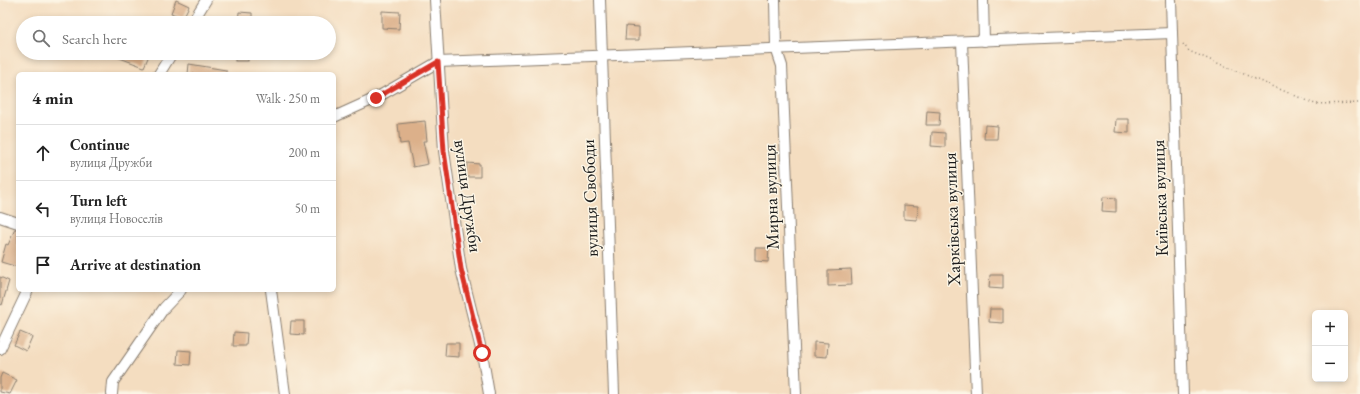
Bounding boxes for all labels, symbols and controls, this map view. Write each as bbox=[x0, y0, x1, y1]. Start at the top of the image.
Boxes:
search box bbox=[16, 16, 336, 60]
icon: search bbox=[30, 27, 52, 49]
text: Search here bbox=[62, 29, 127, 48]
text: 4 min bbox=[32, 87, 73, 109]
route end bbox=[367, 89, 385, 107]
text: Walk · 250 m bbox=[256, 90, 320, 107]
text: Continue bbox=[70, 135, 130, 154]
street label: вулиця Дружби bbox=[449, 138, 488, 254]
street label: вулиця Свободи bbox=[576, 138, 603, 257]
street label: Київська вулиця bbox=[1146, 139, 1173, 257]
icon: ahead bbox=[32, 142, 54, 164]
text: 200 m bbox=[289, 144, 320, 161]
street label: Мирна вулиця bbox=[757, 144, 784, 250]
street label: Харківська вулиця bbox=[938, 152, 965, 287]
text: вулиця Дружби bbox=[70, 154, 152, 171]
text: Turn left bbox=[70, 191, 127, 210]
icon: left bbox=[32, 198, 54, 220]
text: 50 m bbox=[295, 200, 320, 217]
text: вулиця Новоселів bbox=[70, 210, 163, 227]
icon: arrive bbox=[32, 254, 54, 276]
text: Arrive at destination bbox=[70, 255, 201, 274]
map controls bbox=[1312, 310, 1348, 382]
button: + bbox=[1312, 310, 1348, 346]
route start bbox=[473, 344, 491, 362]
button: − bbox=[1312, 346, 1348, 382]

